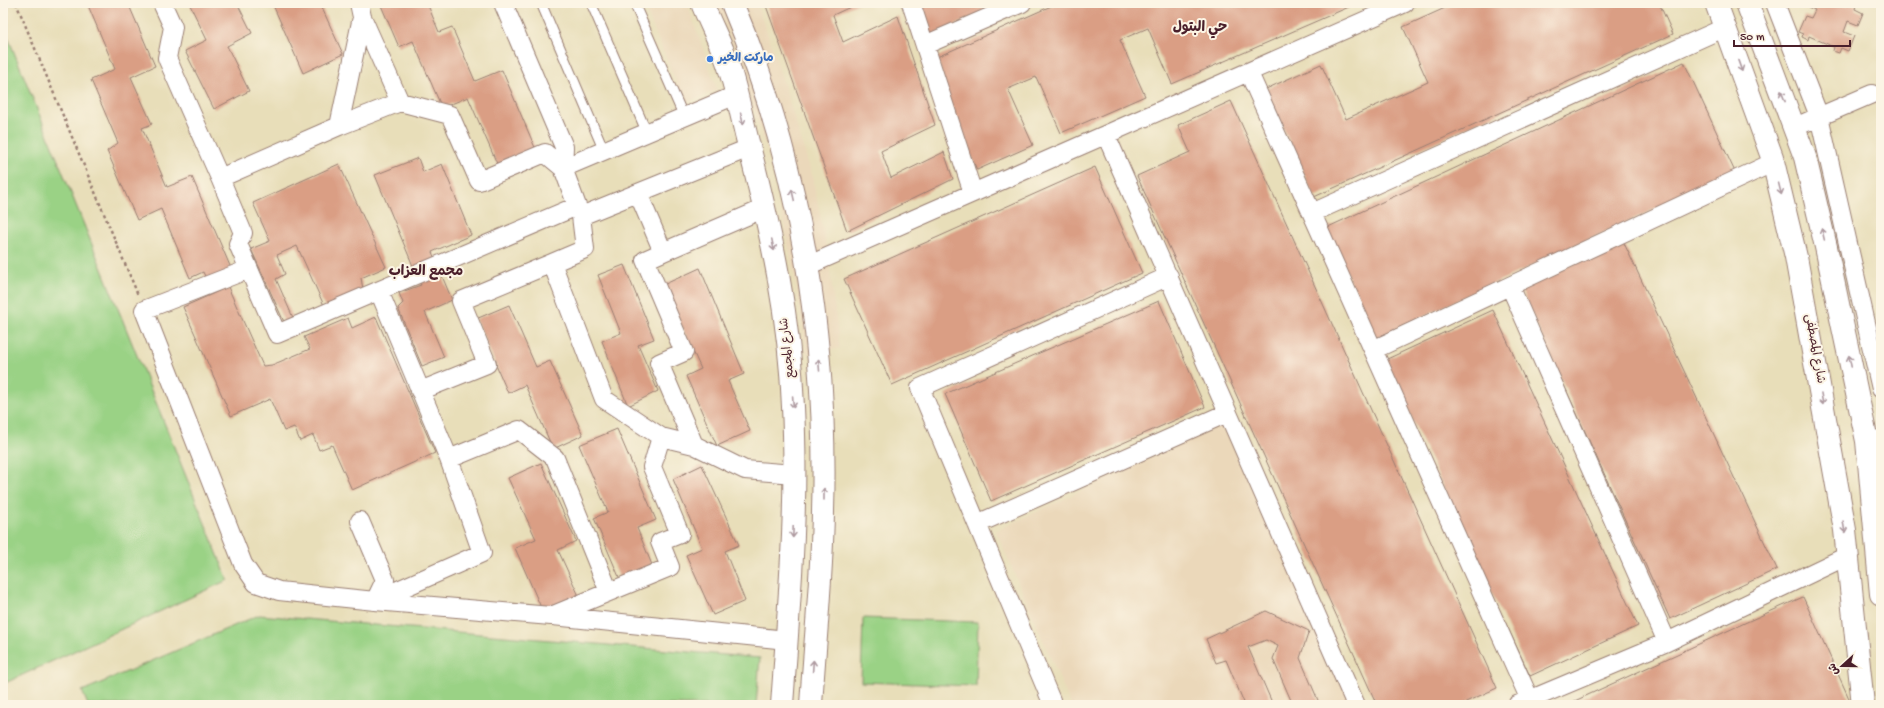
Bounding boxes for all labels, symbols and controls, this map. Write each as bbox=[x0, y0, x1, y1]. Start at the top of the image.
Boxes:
district label: حي البتول bbox=[1173, 20, 1227, 39]
scale bar bbox=[1734, 22, 1850, 48]
text: 50 m bbox=[1740, 31, 1765, 45]
place label: ماركت الخير bbox=[717, 52, 774, 66]
marker: ماركت الخير bbox=[705, 54, 715, 64]
one-way arrow bbox=[1737, 59, 1744, 72]
one-way arrow bbox=[1779, 91, 1787, 103]
one-way arrow bbox=[739, 112, 746, 125]
one-way arrow bbox=[1777, 182, 1785, 195]
one-way arrow bbox=[789, 189, 796, 202]
one-way arrow bbox=[1819, 228, 1827, 241]
one-way arrow bbox=[769, 238, 777, 251]
district label: مجمع العزاب bbox=[389, 264, 463, 281]
street label: شارع المصطفى bbox=[1801, 313, 1827, 385]
street label: شارع المجمع bbox=[778, 317, 798, 379]
one-way arrow bbox=[1846, 355, 1854, 368]
one-way arrow bbox=[816, 359, 823, 372]
one-way arrow bbox=[1818, 392, 1826, 405]
one-way arrow bbox=[789, 395, 797, 408]
one-way arrow bbox=[820, 488, 827, 501]
one-way arrow bbox=[1840, 520, 1848, 533]
one-way arrow bbox=[790, 525, 797, 538]
north arrow bbox=[1822, 646, 1862, 686]
one-way arrow bbox=[810, 660, 817, 673]
text: ش bbox=[1827, 661, 1842, 677]

